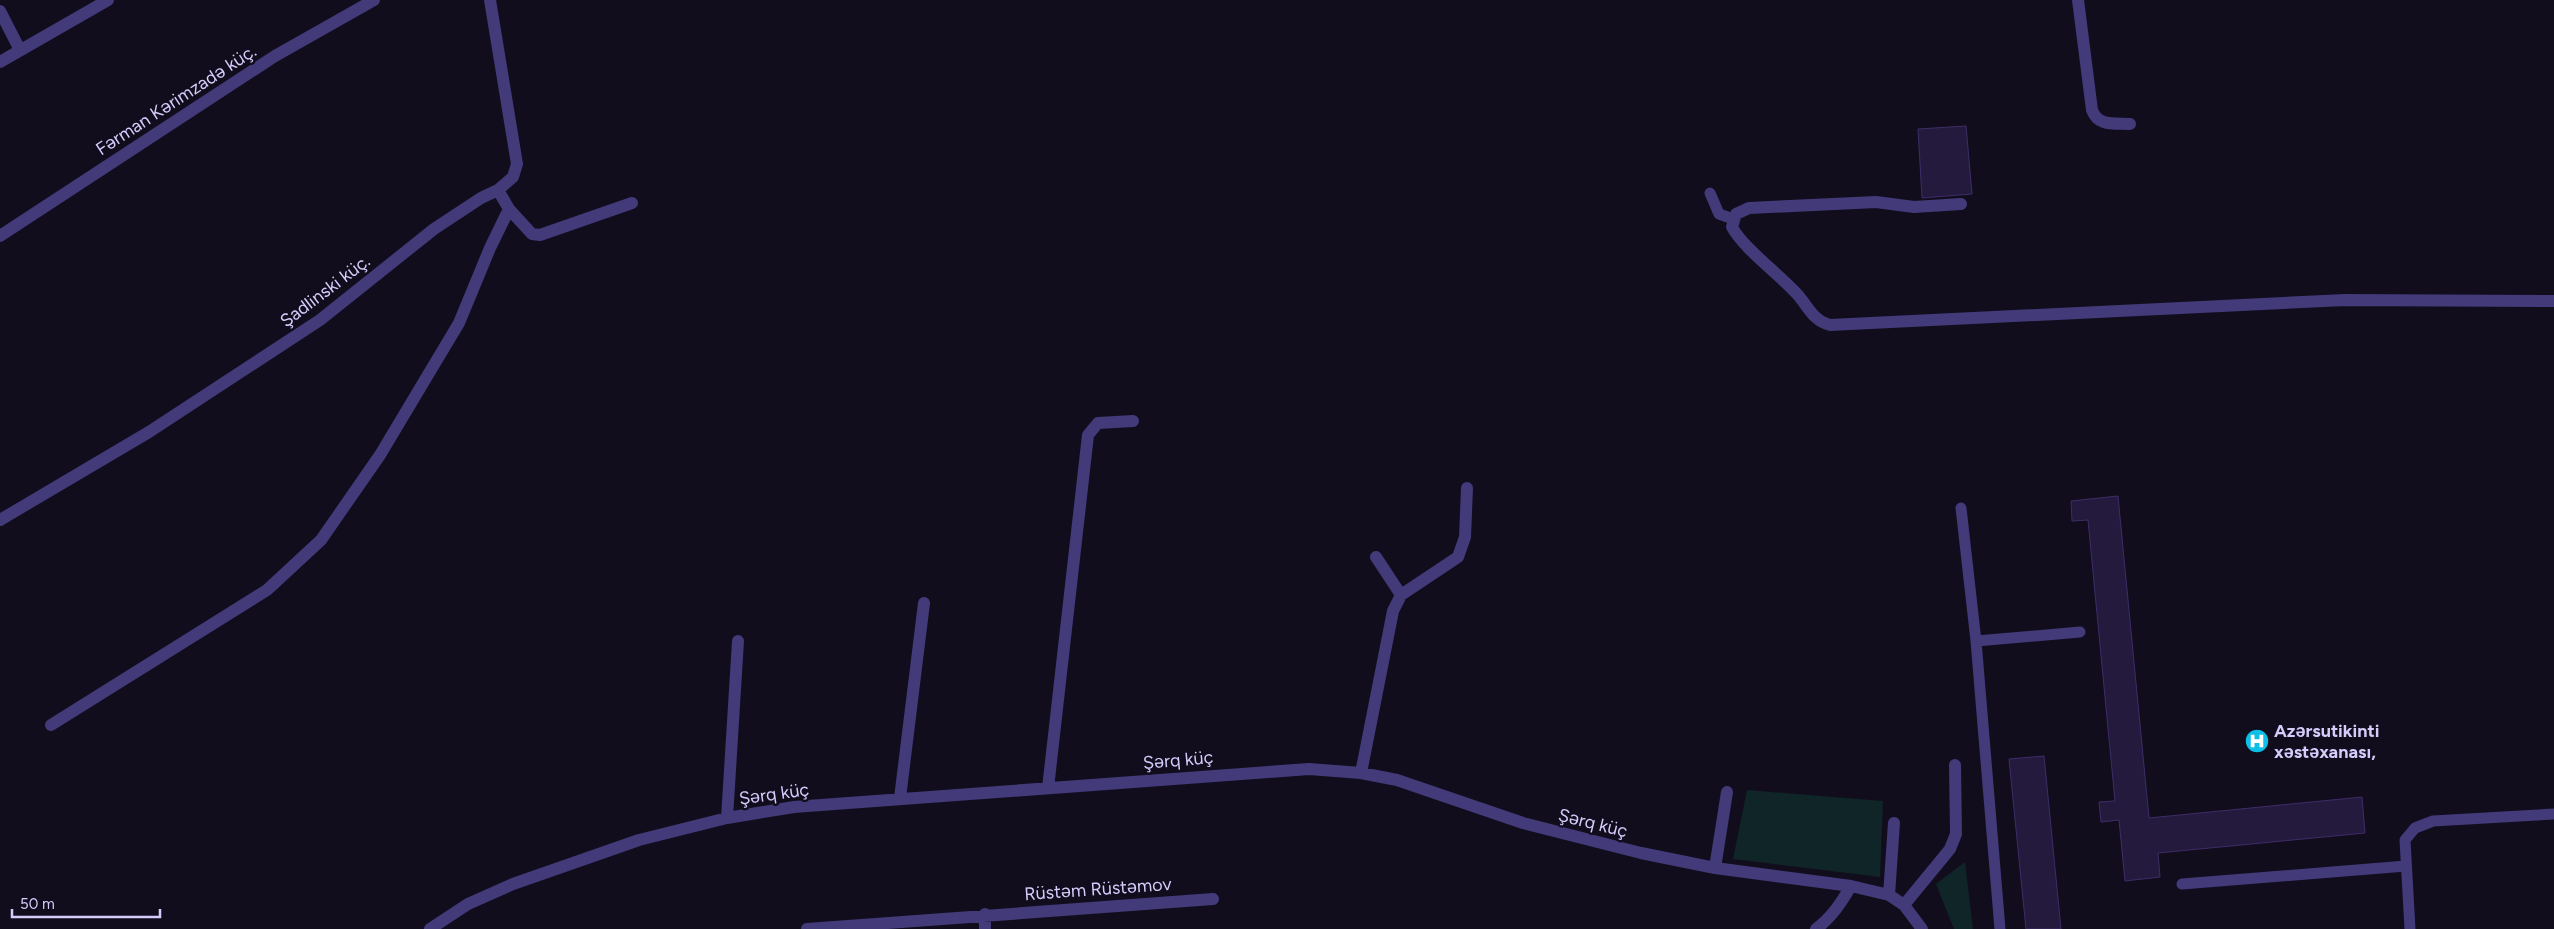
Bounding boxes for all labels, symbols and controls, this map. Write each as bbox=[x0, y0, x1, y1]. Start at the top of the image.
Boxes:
street label: Fərman Kərimzadə küç. bbox=[92, 40, 260, 160]
street label: Şadlinski küç. bbox=[276, 250, 374, 332]
place label: Azərsutikinti xəstəxanası, bbox=[2274, 720, 2379, 763]
hospital icon: Azərsutikinti xəstəxanası, bbox=[2244, 728, 2270, 754]
street label: Şərq küç bbox=[1142, 746, 1214, 774]
street label: Şərq küç bbox=[738, 778, 811, 810]
street label: Şərq küç bbox=[1556, 804, 1630, 842]
street label: Rüstəm Rüstəmov bbox=[1024, 873, 1173, 905]
scale bar bbox=[12, 886, 160, 918]
text: 50 m bbox=[20, 895, 55, 913]

